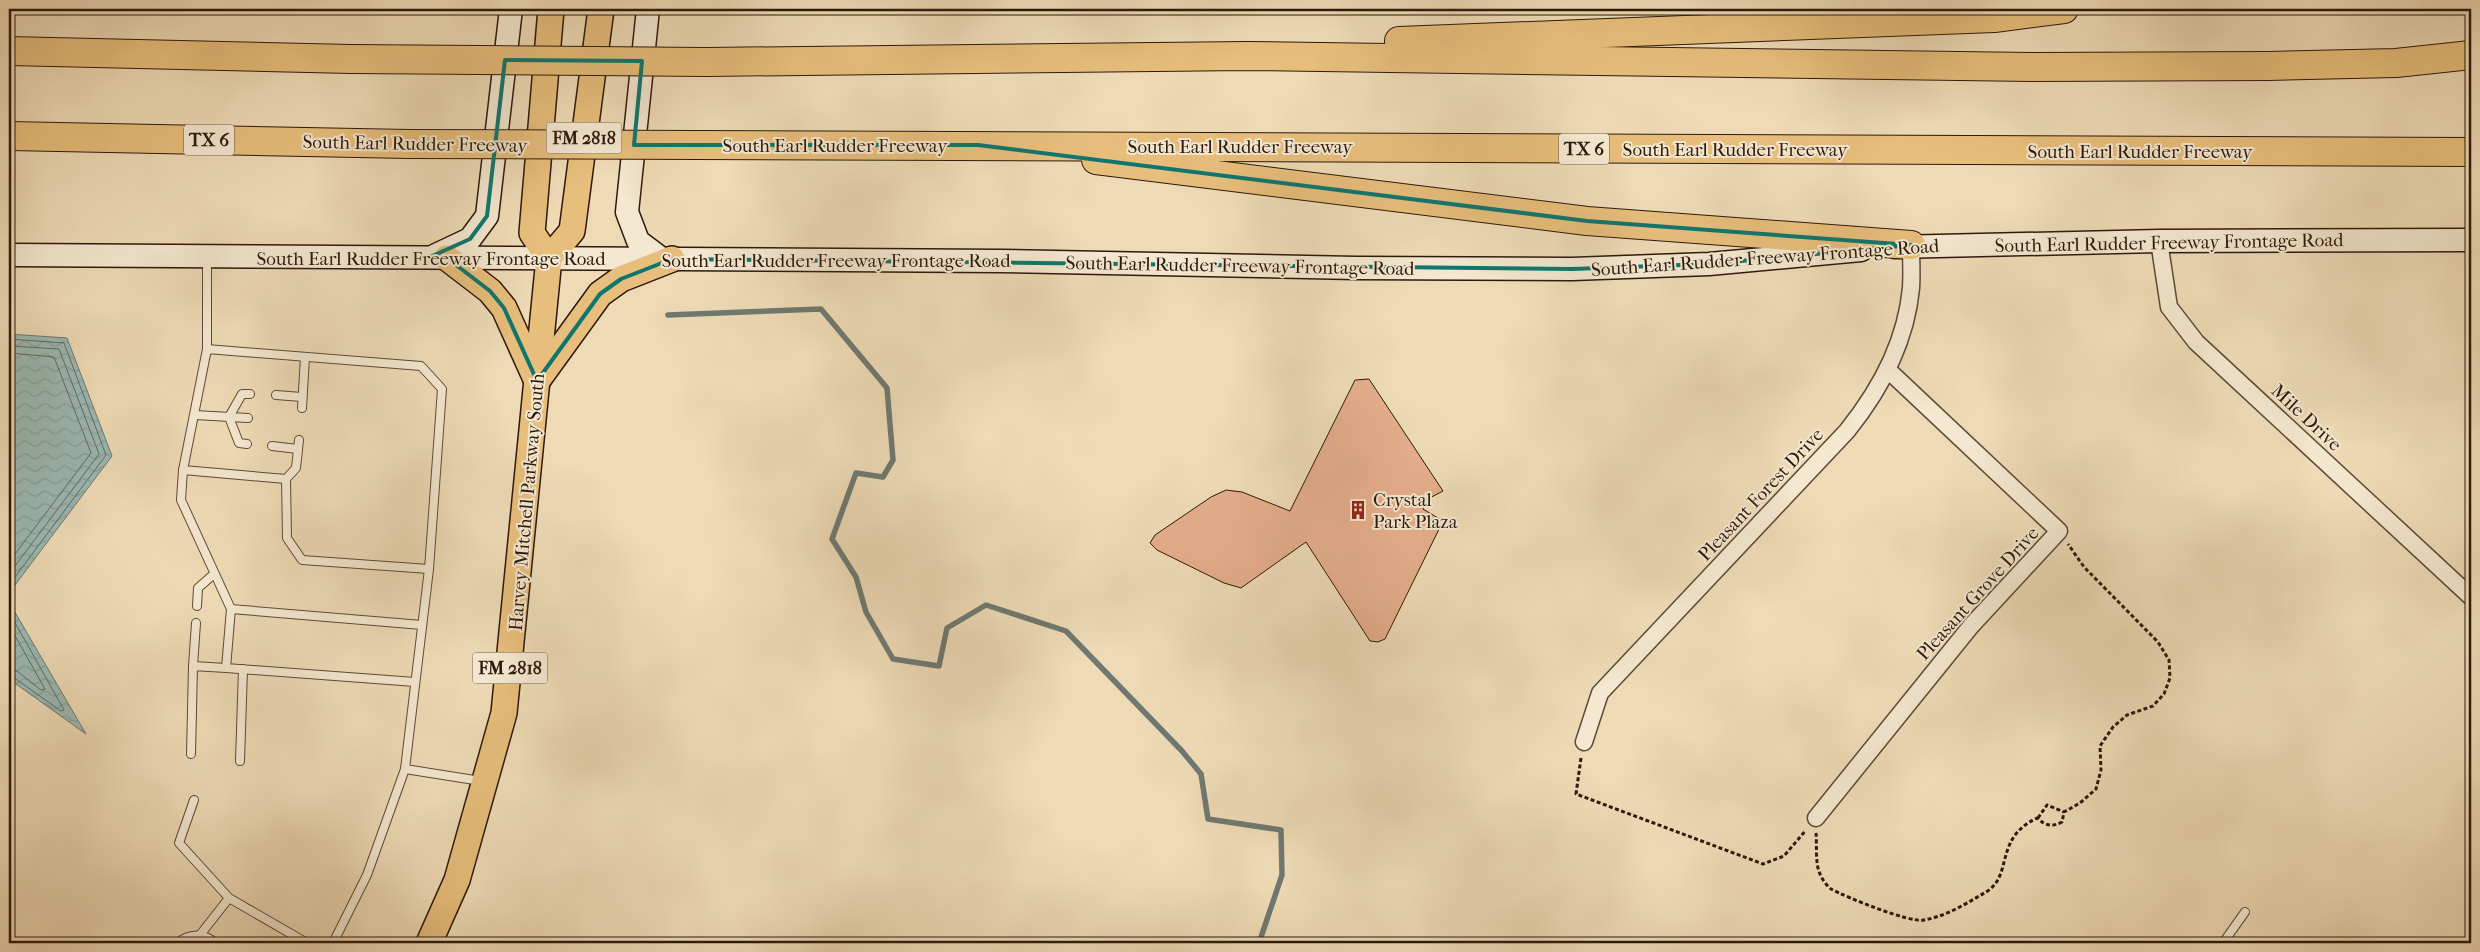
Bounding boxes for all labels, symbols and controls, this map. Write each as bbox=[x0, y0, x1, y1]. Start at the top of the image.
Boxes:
road number: FM 2818 bbox=[546, 122, 622, 154]
road number: TX 6 bbox=[184, 124, 234, 156]
street label: South Earl Rudder Freeway bbox=[302, 131, 528, 157]
road number: TX 6 bbox=[1559, 134, 1609, 164]
street label: South Earl Rudder Freeway bbox=[723, 135, 948, 157]
street label: South Earl Rudder Freeway bbox=[1128, 136, 1353, 158]
street label: South Earl Rudder Freeway bbox=[1623, 139, 1848, 161]
street label: South Earl Rudder Freeway bbox=[2028, 141, 2253, 163]
street label: South Earl Rudder Freeway Frontage Road bbox=[1994, 229, 2344, 257]
street label: South Earl Rudder Freeway Frontage Road bbox=[1590, 235, 1941, 281]
street label: South Earl Rudder Freeway Frontage Road bbox=[257, 248, 606, 270]
street label: South Earl Rudder Freeway Frontage Road bbox=[662, 250, 1011, 272]
street label: South Earl Rudder Freeway Frontage Road bbox=[1065, 252, 1415, 280]
street label: Harvey Mitchell Parkway South bbox=[505, 372, 549, 632]
street label: Mile Drive bbox=[2267, 380, 2346, 456]
street label: Pleasant Forest Drive bbox=[1694, 424, 1828, 566]
place label: Crystal Park Plaza bbox=[1373, 489, 1458, 533]
building icon: Crystal Park Plaza bbox=[1347, 499, 1369, 521]
street label: Pleasant Grove Drive bbox=[1912, 522, 2043, 665]
road number: FM 2818 bbox=[472, 652, 548, 684]

